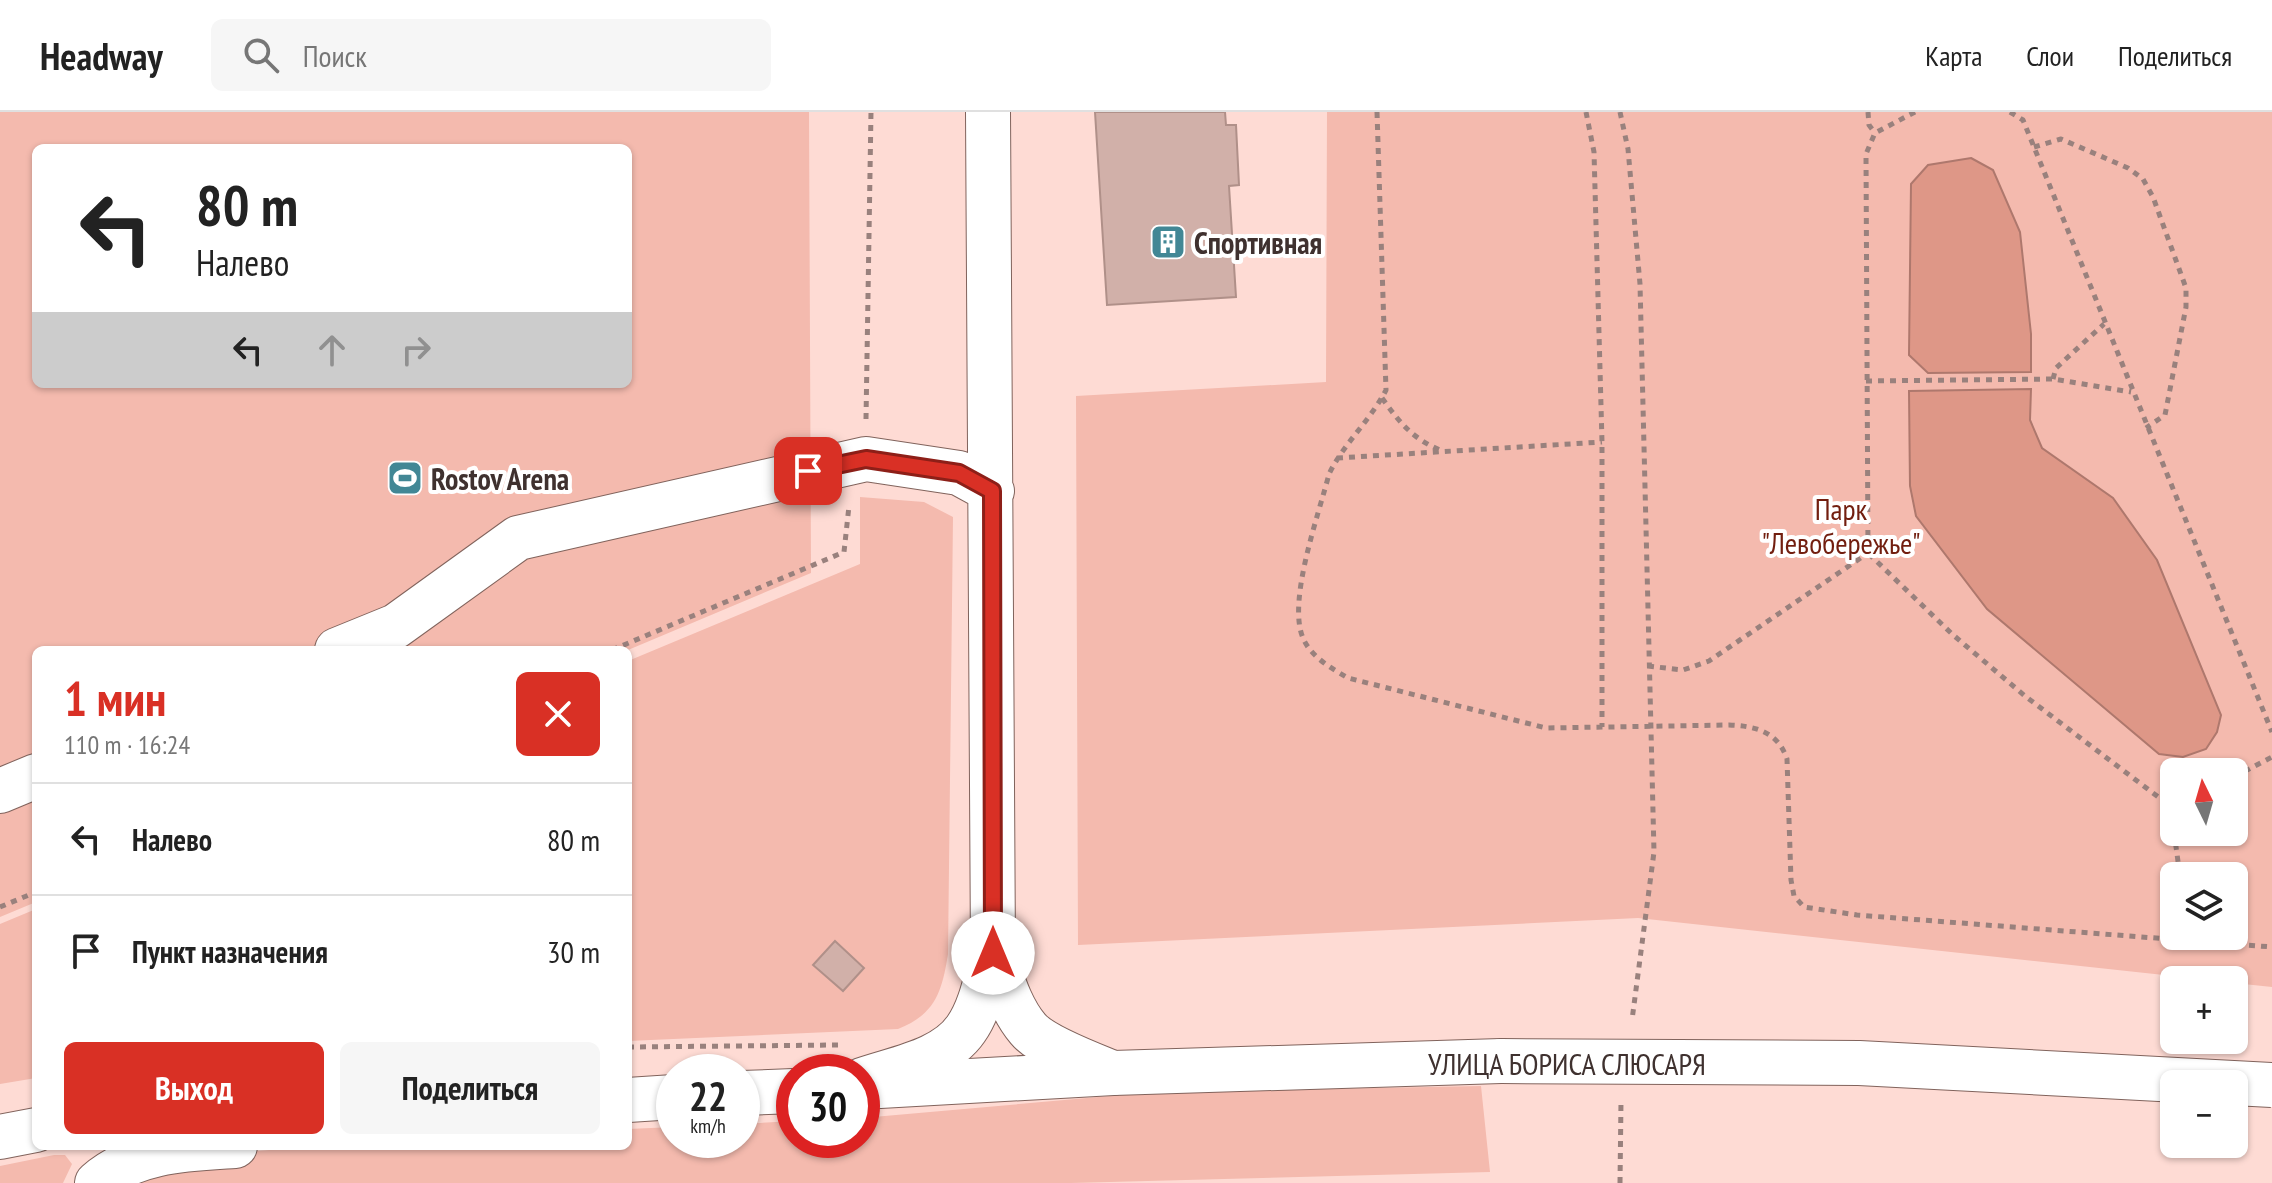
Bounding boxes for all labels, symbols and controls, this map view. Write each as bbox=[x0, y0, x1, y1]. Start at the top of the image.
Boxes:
search box bbox=[211, 19, 771, 91]
text: Headway bbox=[40, 31, 163, 80]
icon: search bbox=[239, 33, 283, 77]
text: Поиск bbox=[303, 36, 367, 75]
text: Карта bbox=[1925, 37, 1982, 74]
text: Слои bbox=[2026, 37, 2074, 74]
text: Поделиться bbox=[2118, 37, 2232, 74]
text: 80 m bbox=[196, 169, 298, 241]
icon: left bbox=[64, 176, 168, 280]
building icon: Спортивная bbox=[1149, 223, 1187, 261]
place label: Спортивная bbox=[1194, 223, 1322, 262]
text: Налево bbox=[196, 239, 289, 286]
icon: left bbox=[226, 328, 270, 372]
icon: ahead bbox=[310, 328, 354, 372]
icon: right bbox=[394, 328, 438, 372]
pin bbox=[774, 437, 842, 505]
icon: arrive bbox=[786, 449, 830, 493]
sports icon: Rostov Arena bbox=[386, 459, 424, 497]
place label: Rostov Arena bbox=[431, 459, 569, 498]
park label: Парк "Левобережье" bbox=[1761, 489, 1921, 562]
text: 1 мин bbox=[64, 667, 166, 729]
button: close bbox=[516, 672, 600, 756]
text: 110 m · 16:24 bbox=[64, 728, 190, 761]
north arrow bbox=[2160, 758, 2248, 846]
map controls bbox=[2160, 758, 2248, 1158]
icon: left bbox=[64, 817, 108, 861]
text: Налево bbox=[132, 820, 212, 859]
text: 80 m bbox=[547, 820, 600, 859]
button: layers bbox=[2160, 862, 2248, 950]
position arrow bbox=[951, 911, 1035, 995]
icon: arrive bbox=[64, 929, 108, 973]
text: Пункт назначения bbox=[132, 932, 328, 971]
text: 30 m bbox=[547, 932, 600, 971]
button: + bbox=[2160, 966, 2248, 1054]
button: Выход bbox=[64, 1042, 324, 1134]
button: Поделиться bbox=[340, 1042, 600, 1134]
street label: УЛИЦА БОРИСА СЛЮСАРЯ bbox=[1428, 1044, 1706, 1083]
speed limit sign: 30 bbox=[776, 1054, 880, 1158]
text: 22 bbox=[689, 1070, 727, 1122]
button: − bbox=[2160, 1070, 2248, 1158]
text: km/h bbox=[690, 1113, 726, 1139]

